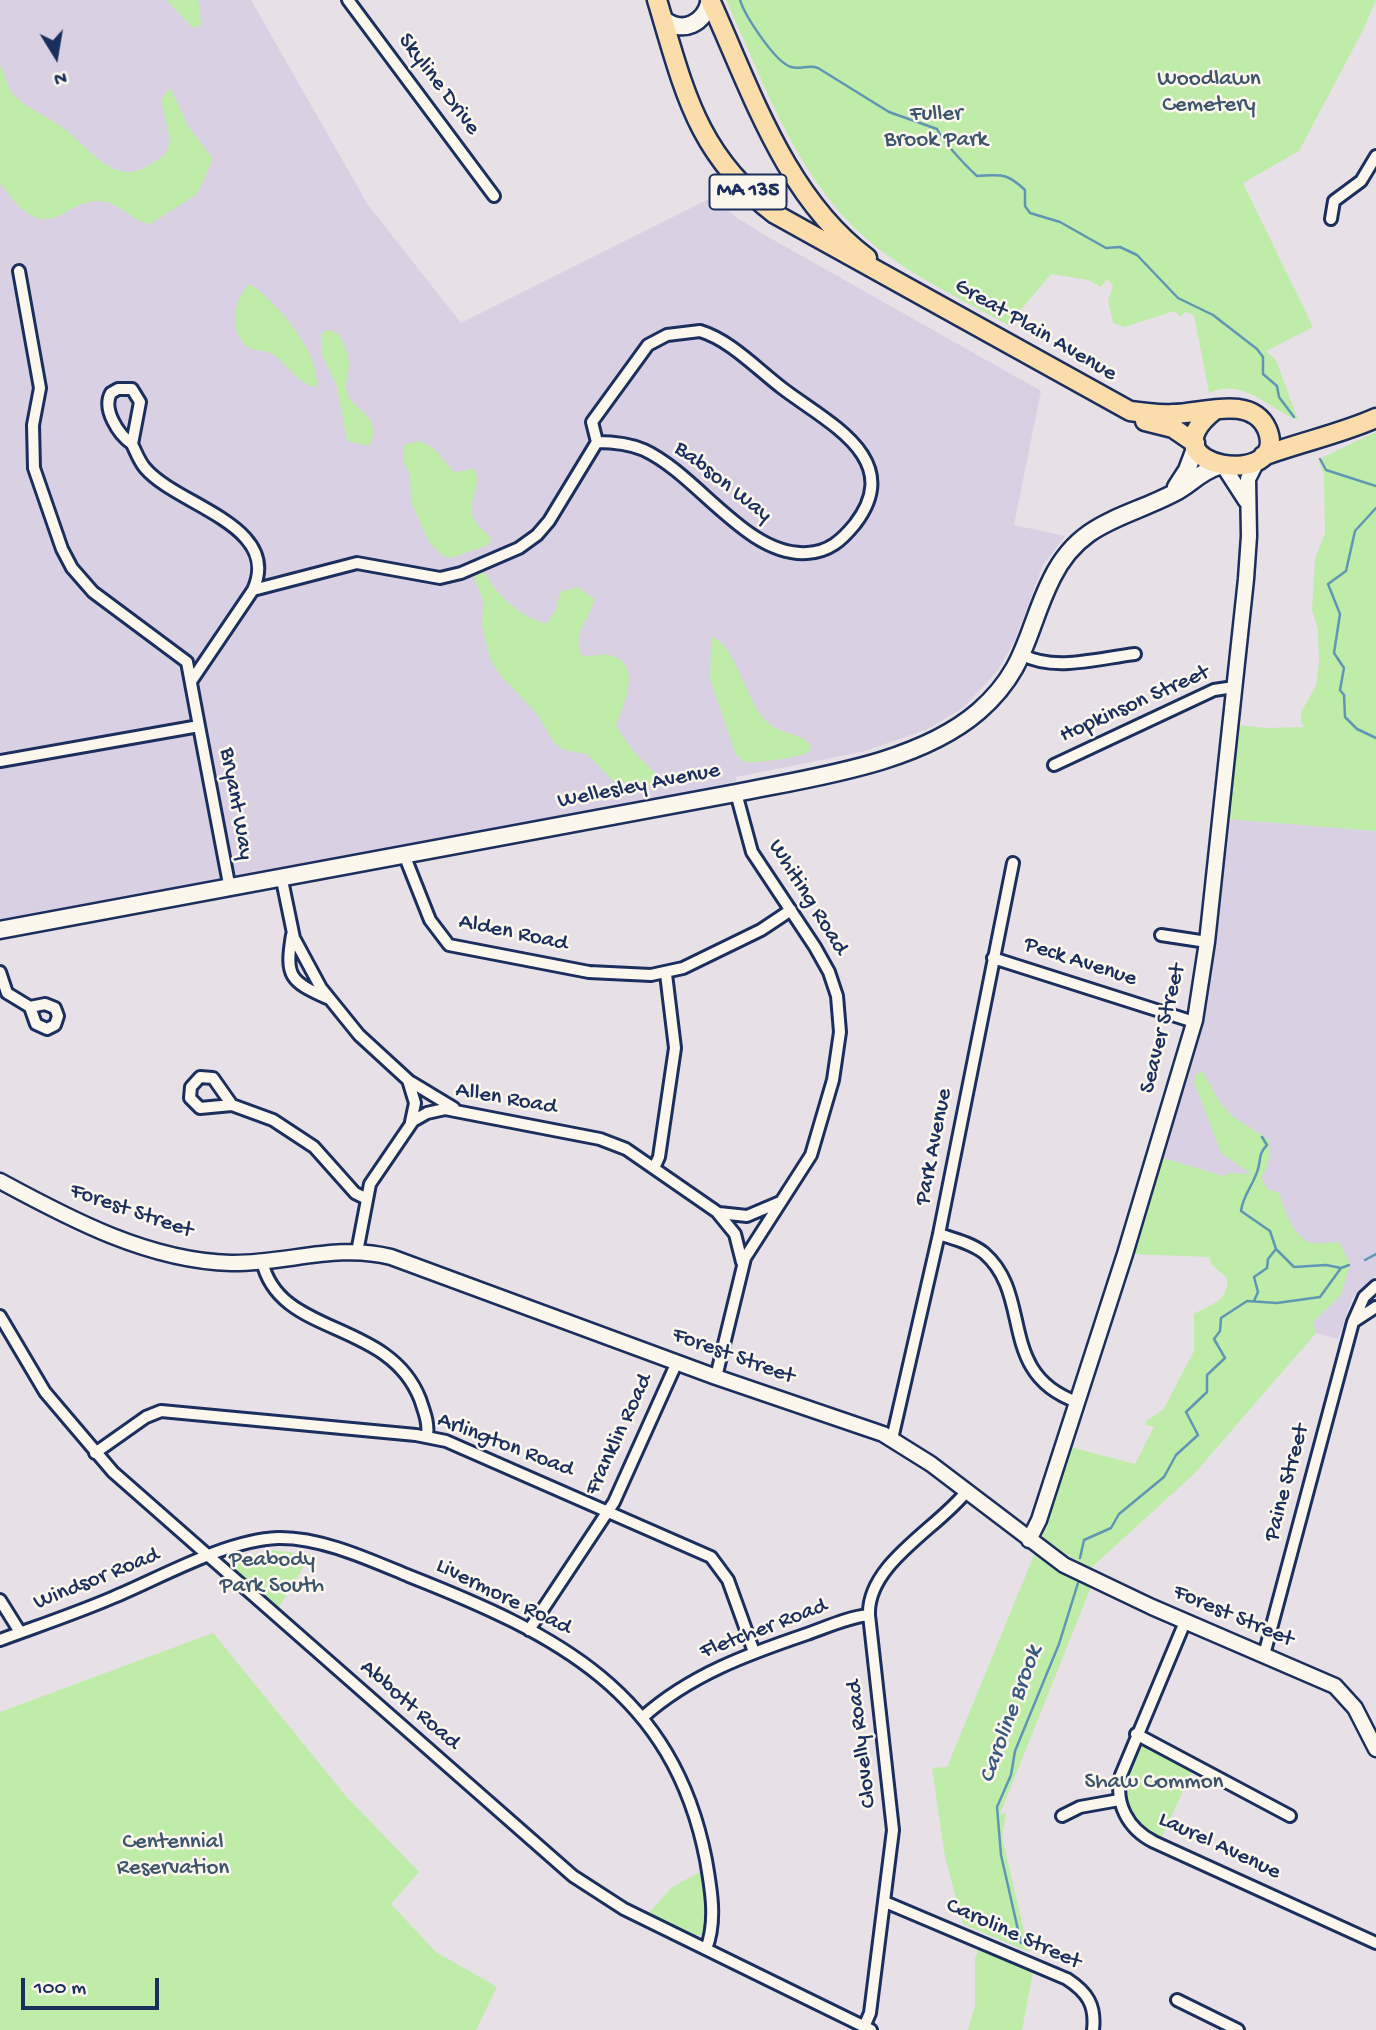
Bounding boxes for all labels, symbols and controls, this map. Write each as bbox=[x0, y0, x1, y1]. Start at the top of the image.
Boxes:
north arrow bbox=[21, 21, 91, 91]
street label: Skyline Drive bbox=[391, 29, 485, 141]
text: N bbox=[52, 65, 68, 90]
park label: Woodlawn Cemetery bbox=[1157, 66, 1261, 120]
park label: Fuller Brook Park bbox=[884, 101, 988, 155]
road number: MA 135 bbox=[710, 174, 786, 210]
street label: Great Plain Avenue bbox=[949, 273, 1121, 389]
street label: Babson Way bbox=[667, 436, 777, 530]
street label: Hopkinson Street bbox=[1056, 660, 1214, 750]
street label: Bryant Way bbox=[212, 746, 258, 862]
street label: Wellesley Avenue bbox=[555, 758, 723, 816]
street label: Whiting Road bbox=[761, 835, 853, 961]
street label: Alden Road bbox=[456, 909, 570, 959]
street label: Peck Avenue bbox=[1020, 932, 1140, 994]
street label: Seaver Street bbox=[1135, 962, 1193, 1096]
street label: Allen Road bbox=[453, 1078, 559, 1122]
street label: Park Avenue bbox=[910, 1086, 960, 1208]
street label: Forest Street bbox=[66, 1178, 196, 1246]
street label: Forest Street bbox=[668, 1322, 798, 1392]
street label: Franklin Road bbox=[580, 1370, 660, 1500]
street label: Arlington Road bbox=[433, 1407, 577, 1485]
street label: Paine Street bbox=[1259, 1421, 1317, 1545]
street label: Windsor Road bbox=[30, 1542, 164, 1618]
park label: Peabody Park South bbox=[220, 1547, 324, 1601]
street label: Livermore Road bbox=[431, 1553, 575, 1643]
street label: Forest Street bbox=[1169, 1579, 1297, 1655]
street label: Fletcher Road bbox=[697, 1593, 831, 1667]
water label: Caroline Brook bbox=[974, 1643, 1050, 1787]
street label: Abbott Road bbox=[353, 1655, 465, 1757]
street label: Clovelly Road bbox=[841, 1678, 885, 1810]
park label: Shaw Common bbox=[1085, 1769, 1223, 1797]
street label: Laurel Avenue bbox=[1153, 1807, 1285, 1887]
park label: Centennial Reservation bbox=[117, 1829, 229, 1883]
street label: Caroline Street bbox=[941, 1893, 1085, 1977]
scale bar bbox=[24, 1964, 163, 2008]
text: 100 m bbox=[34, 1977, 86, 2002]

